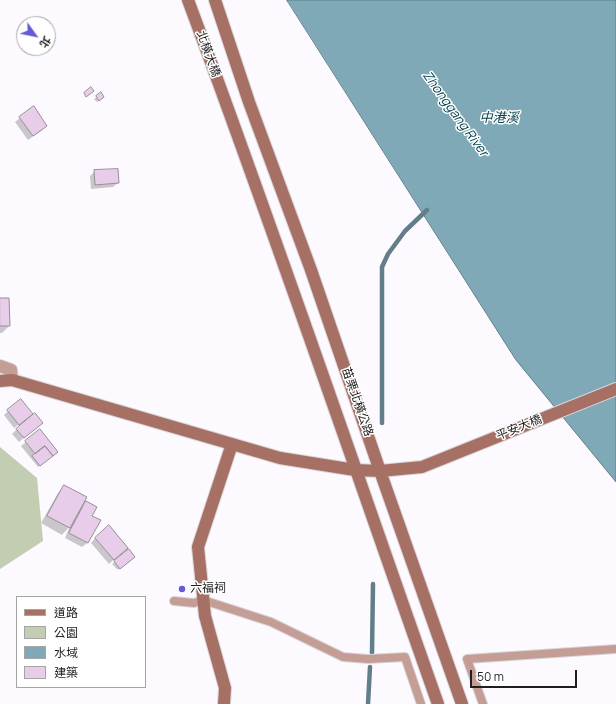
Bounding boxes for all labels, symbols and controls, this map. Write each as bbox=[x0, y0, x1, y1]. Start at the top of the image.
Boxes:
north arrow bbox=[16, 16, 56, 56]
street label: 北橫大橋 bbox=[193, 29, 223, 79]
text: 北 bbox=[36, 34, 55, 51]
water label: Zhonggang River bbox=[419, 68, 491, 160]
water label: 中港溪 bbox=[480, 110, 518, 126]
street label: 苗栗北橫公路 bbox=[338, 366, 376, 438]
street label: 平安大橋 bbox=[494, 412, 544, 444]
place label: 六福祠 bbox=[190, 582, 226, 596]
marker: 六福祠 bbox=[177, 584, 187, 594]
legend bbox=[16, 596, 146, 688]
text: 道路 bbox=[54, 604, 78, 621]
text: 公園 bbox=[54, 624, 78, 641]
text: 水域 bbox=[54, 644, 78, 661]
scale bar bbox=[472, 662, 579, 688]
text: 建築 bbox=[54, 664, 78, 681]
text: 50 m bbox=[477, 668, 504, 685]

